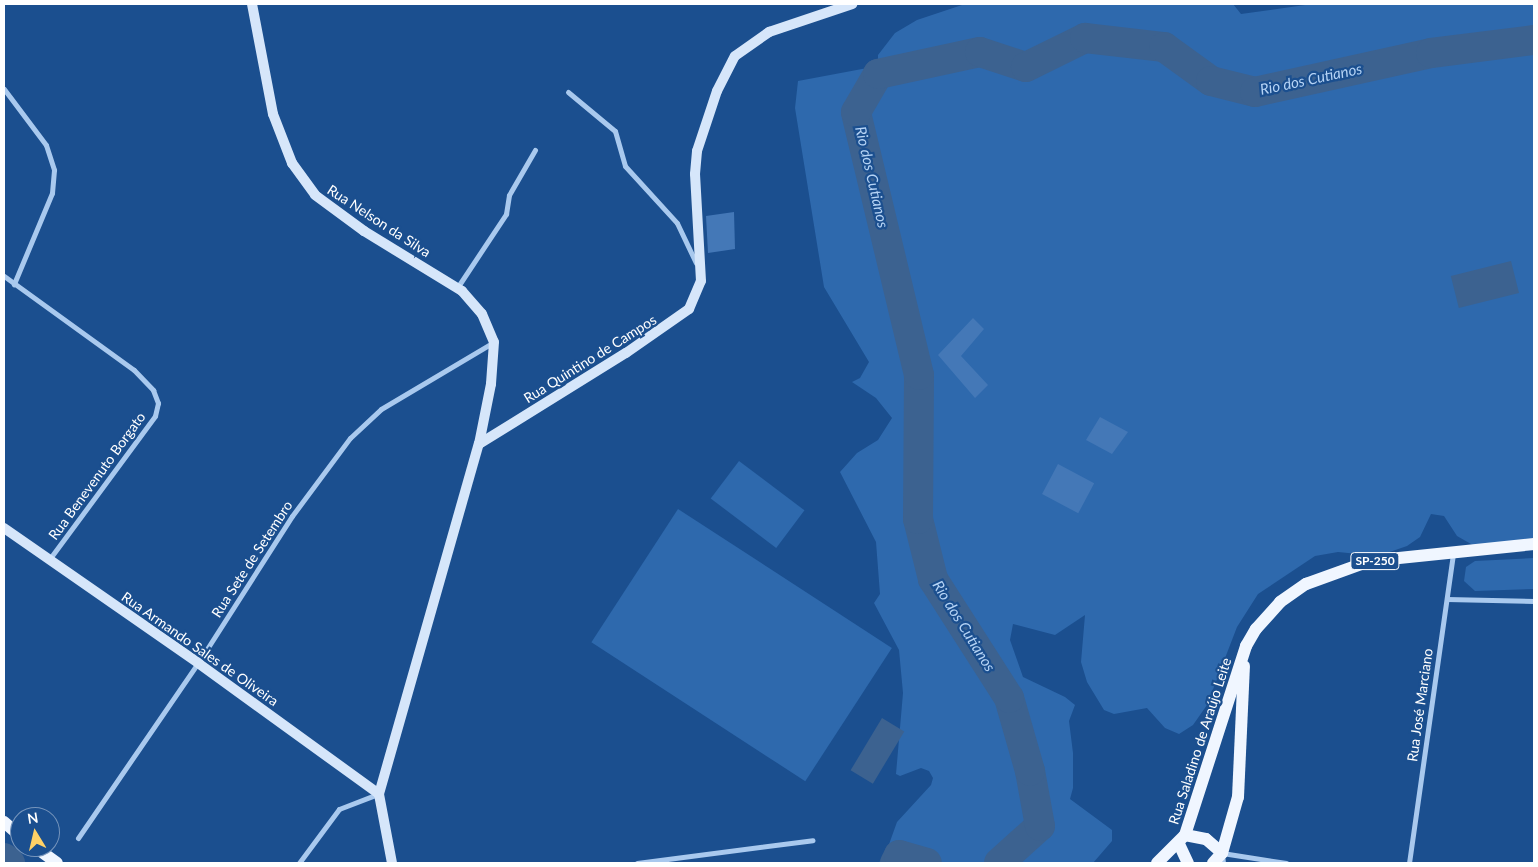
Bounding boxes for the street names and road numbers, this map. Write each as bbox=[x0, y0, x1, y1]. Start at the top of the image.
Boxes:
street label: Rua Nelson da Silva bbox=[324, 181, 434, 261]
street label: Rua Quintino de Campos bbox=[521, 311, 659, 407]
street label: Rua Benevenuto Borgato bbox=[45, 409, 149, 543]
street label: Rua Sete de Setembro bbox=[208, 497, 296, 621]
road number: SP-250 bbox=[1350, 552, 1400, 570]
street label: Rua Armando Sales de Oliveira bbox=[118, 588, 282, 710]
street label: Rua José Marciano bbox=[1404, 647, 1436, 763]
street label: Rua Saladino de Araújo Leite bbox=[1165, 655, 1235, 827]

